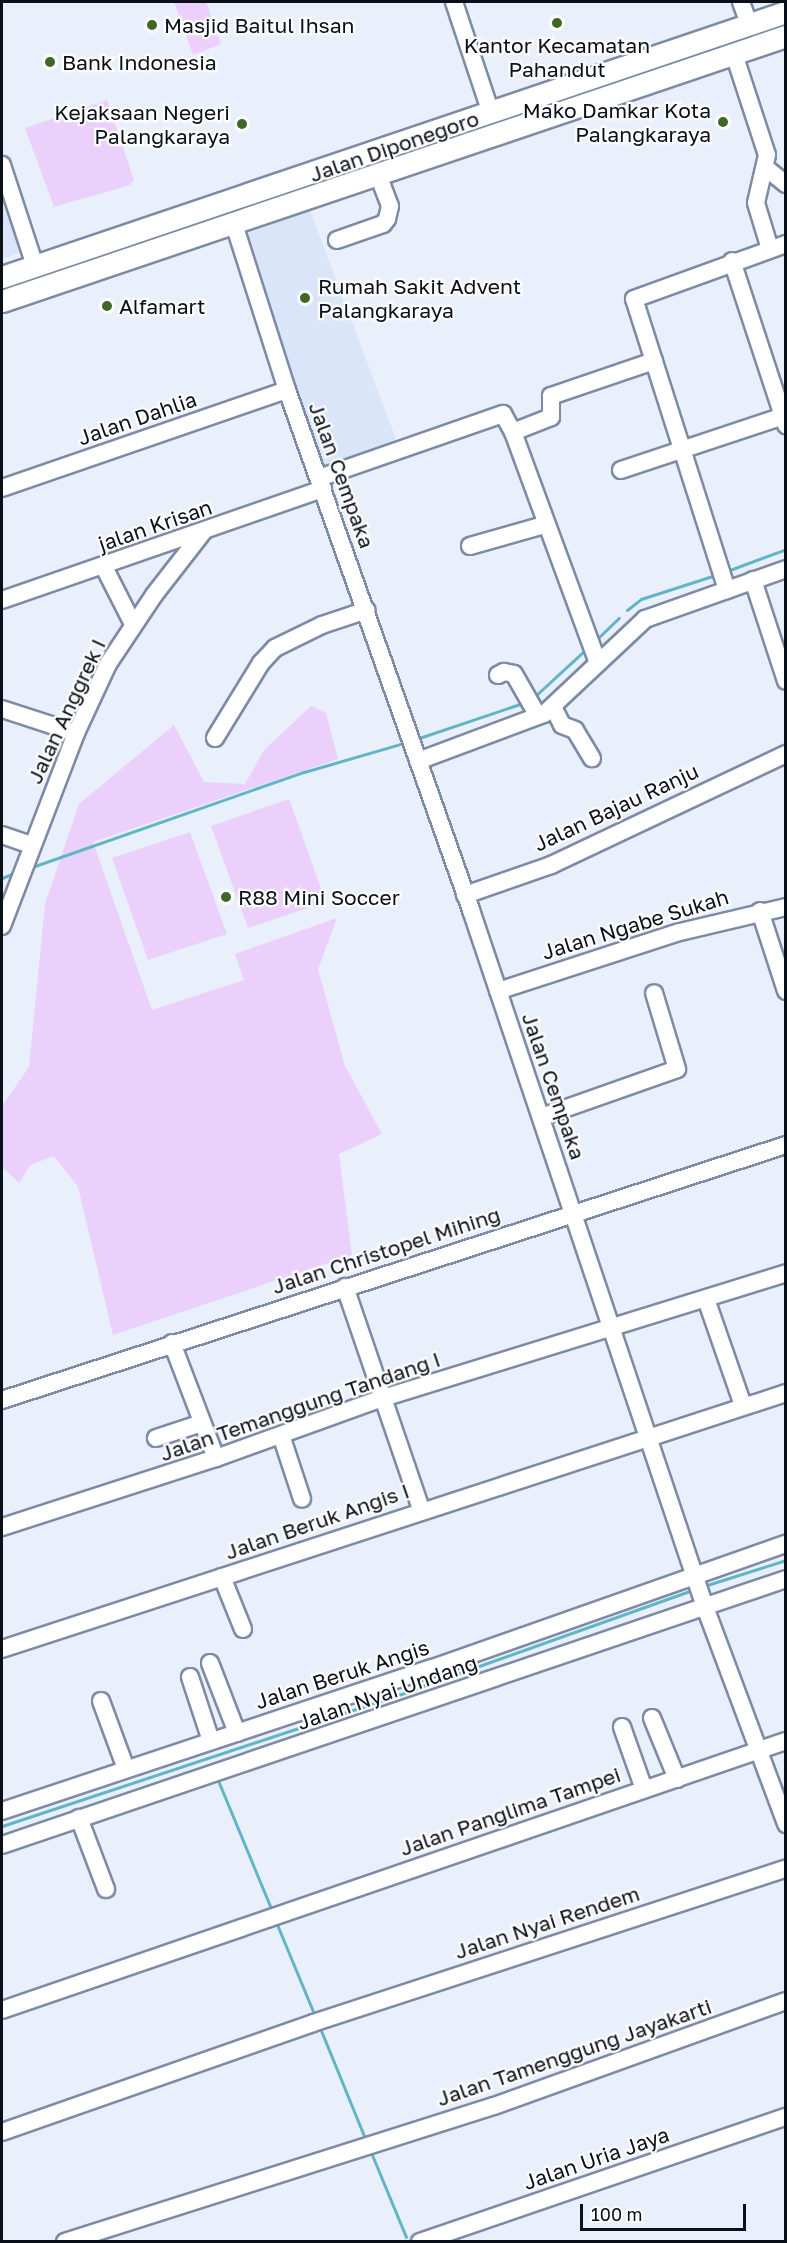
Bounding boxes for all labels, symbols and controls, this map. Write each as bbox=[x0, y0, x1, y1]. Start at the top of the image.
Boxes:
place label: Masjid Baitul Ihsan bbox=[164, 12, 355, 38]
marker: Kantor Kecamatan Pahandut bbox=[550, 16, 564, 30]
marker: Masjid Baitul Ihsan bbox=[145, 18, 159, 32]
place label: Kantor Kecamatan Pahandut bbox=[464, 32, 650, 82]
place label: Bank Indonesia bbox=[62, 49, 217, 75]
marker: Bank Indonesia bbox=[43, 55, 57, 69]
place label: Mako Damkar Kota Palangkaraya bbox=[523, 97, 711, 147]
place label: Kejaksaan Negeri Palangkaraya bbox=[54, 99, 230, 149]
street label: Jalan Diponegoro bbox=[306, 105, 482, 187]
marker: Mako Damkar Kota Palangkaraya bbox=[716, 115, 730, 129]
marker: Kejaksaan Negeri Palangkaraya bbox=[235, 117, 249, 131]
place label: Rumah Sakit Advent Palangkaraya bbox=[318, 273, 521, 323]
marker: Rumah Sakit Advent Palangkaraya bbox=[296, 289, 314, 307]
place label: Alfamart bbox=[119, 293, 206, 319]
marker: Alfamart bbox=[100, 299, 114, 313]
street label: Jalan Dahlia bbox=[74, 386, 200, 450]
street label: Jalan Cempaka bbox=[304, 399, 380, 551]
street label: jalan Krisan bbox=[95, 494, 215, 556]
street label: Jalan Anggrek I bbox=[21, 635, 111, 787]
street label: Jalan Bajau Ranju bbox=[530, 758, 702, 856]
place label: R88 Mini Soccer bbox=[238, 884, 400, 910]
street label: Jalan Ngabe Sukah bbox=[539, 884, 731, 964]
marker: R88 Mini Soccer bbox=[219, 890, 233, 904]
street label: Jalan Cempaka bbox=[517, 1009, 591, 1163]
street label: Jalan Christopel Mihing bbox=[269, 1201, 503, 1299]
street label: Jalan Temanggung Tandang I bbox=[156, 1346, 444, 1466]
street label: Jalan Beruk Angis I bbox=[222, 1478, 412, 1564]
street label: Jalan Beruk Angis bbox=[252, 1634, 432, 1714]
street label: Jalan Nyai Undang bbox=[294, 1649, 480, 1735]
street label: Jalan Panglima Tampei bbox=[396, 1761, 624, 1861]
street label: Jalan Nyai Rendem bbox=[451, 1880, 643, 1964]
street label: Jalan Tamenggung Jayakarti bbox=[433, 1993, 715, 2111]
street label: Jalan Uria Jaya bbox=[520, 2121, 672, 2195]
scale bar bbox=[583, 2192, 750, 2230]
text: 100 m bbox=[591, 2203, 642, 2225]

